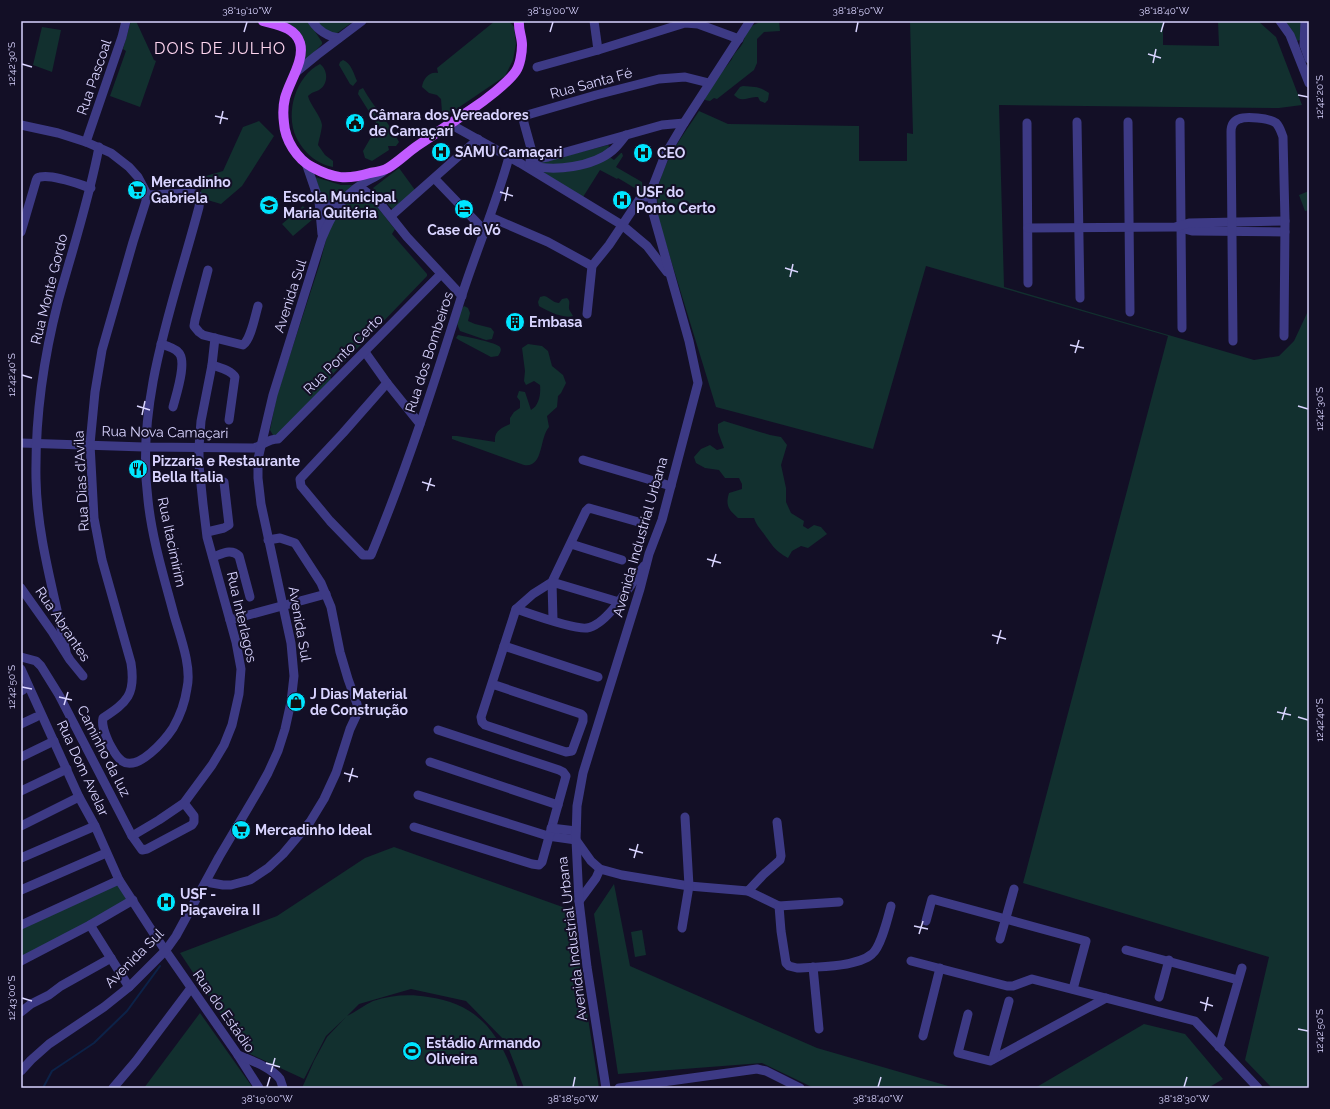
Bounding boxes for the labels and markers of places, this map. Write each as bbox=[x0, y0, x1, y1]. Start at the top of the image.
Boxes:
place label: Câmara dos Vereadores de Camaçari bbox=[369, 107, 529, 139]
public building icon: Câmara dos Vereadores de Camaçari bbox=[344, 112, 366, 134]
hospital icon: SAMU Camaçari bbox=[430, 141, 452, 163]
hospital icon: CEO bbox=[632, 142, 654, 164]
place label: SAMU Camaçari bbox=[455, 144, 562, 160]
place label: CEO bbox=[657, 145, 686, 161]
place label: Mercadinho Gabriela bbox=[151, 174, 231, 206]
supermarket icon: Mercadinho Gabriela bbox=[126, 179, 148, 201]
place label: USF do Ponto Certo bbox=[636, 184, 716, 216]
place label: Escola Municipal Maria Quitéria bbox=[283, 189, 397, 221]
hospital icon: USF do Ponto Certo bbox=[611, 189, 633, 211]
school or university icon: Escola Municipal Maria Quitéria bbox=[258, 194, 280, 216]
hotel icon: Case de Vó bbox=[453, 198, 475, 220]
place label: Case de Vó bbox=[427, 222, 501, 238]
building icon: Embasa bbox=[504, 311, 526, 333]
place label: Embasa bbox=[529, 314, 582, 330]
place label: Pizzaria e Restaurante Bella Italia bbox=[152, 453, 301, 485]
restaurant icon: Pizzaria e Restaurante Bella Italia bbox=[127, 458, 149, 480]
place label: J Dias Material de Construção bbox=[310, 686, 409, 718]
shop icon: J Dias Material de Construção bbox=[285, 691, 307, 713]
supermarket icon: Mercadinho Ideal bbox=[230, 819, 252, 841]
place label: Mercadinho Ideal bbox=[255, 822, 372, 838]
place label: USF - Piaçaveira II bbox=[180, 886, 260, 918]
hospital icon: USF - Piaçaveira II bbox=[155, 891, 177, 913]
place label: Estádio Armando Oliveira bbox=[426, 1035, 541, 1067]
sports icon: Estádio Armando Oliveira bbox=[401, 1040, 423, 1062]

